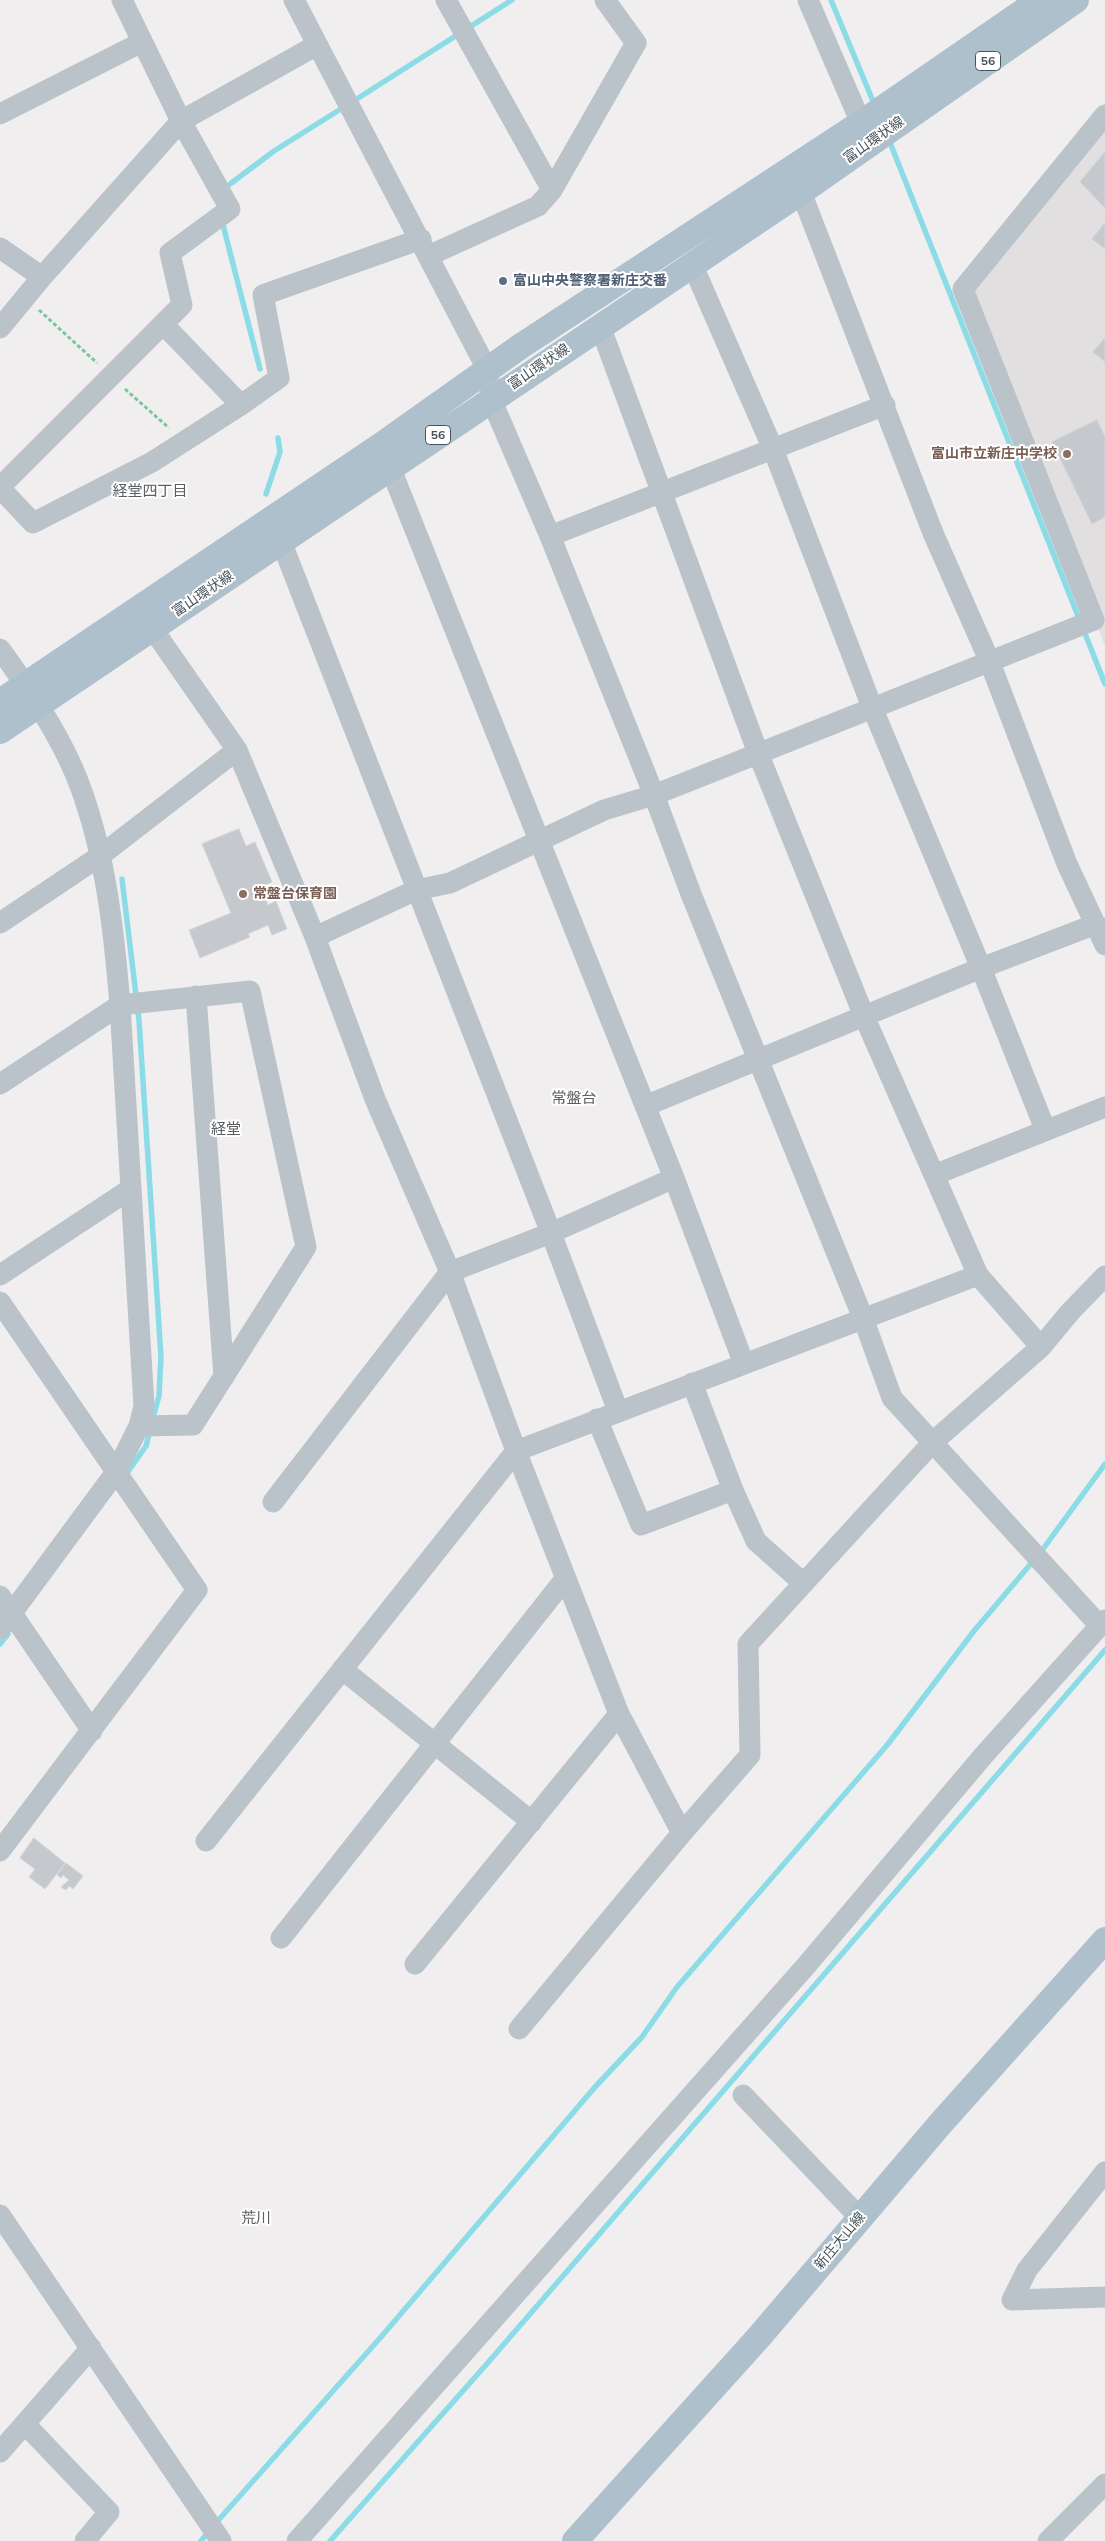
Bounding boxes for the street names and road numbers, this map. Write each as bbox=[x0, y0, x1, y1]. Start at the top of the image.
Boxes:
road number: 56 bbox=[976, 51, 1000, 70]
street label: 富山環状線 bbox=[841, 113, 907, 167]
street label: 富山環状線 bbox=[505, 340, 573, 394]
road number: 56 bbox=[426, 426, 450, 444]
street label: 富山環状線 bbox=[169, 567, 237, 621]
street label: 新庄大山線 bbox=[811, 2209, 869, 2273]

